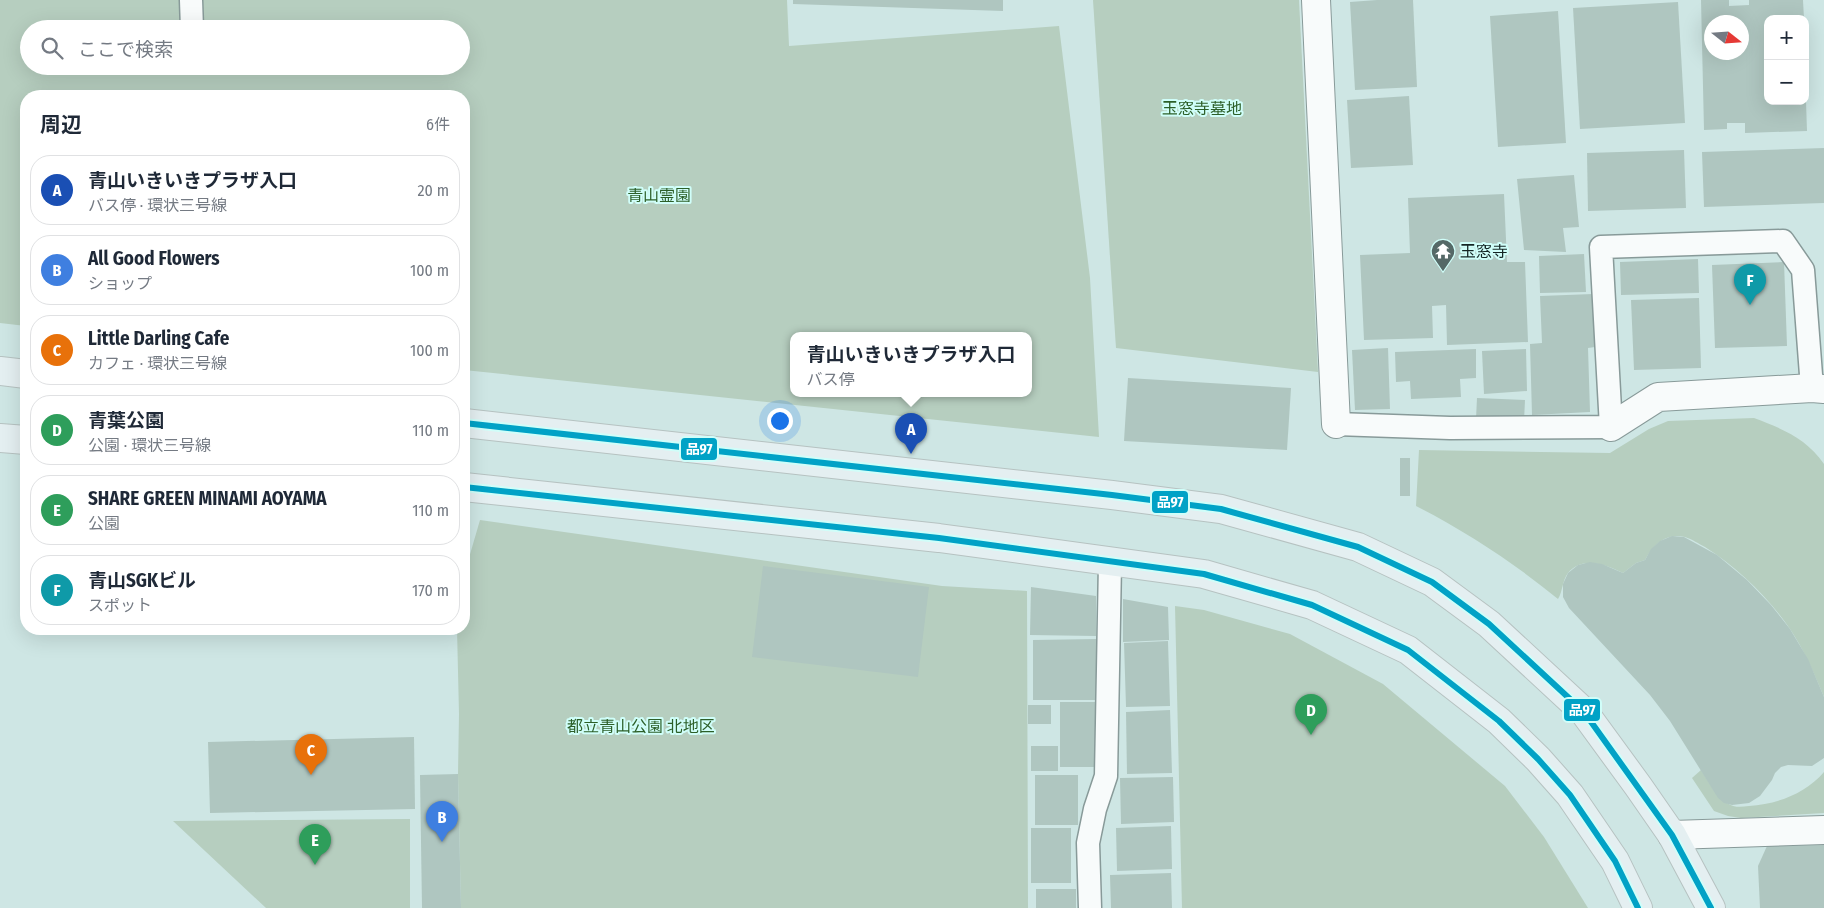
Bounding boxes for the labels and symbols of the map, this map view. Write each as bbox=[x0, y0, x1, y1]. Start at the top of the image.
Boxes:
north arrow bbox=[1704, 15, 1749, 60]
park label: 玉窓寺墓地 bbox=[1162, 99, 1242, 118]
park label: 青山霊園 bbox=[627, 186, 691, 205]
temple icon: 玉窓寺 bbox=[1430, 238, 1456, 272]
place label: 玉窓寺 bbox=[1460, 242, 1508, 261]
pin: F bbox=[1734, 264, 1766, 305]
your location bbox=[767, 408, 793, 434]
pin: A bbox=[895, 413, 927, 454]
line badge: 品97 bbox=[680, 437, 718, 461]
text: 品97 bbox=[685, 441, 713, 458]
line badge: 品97 bbox=[1151, 490, 1189, 514]
text: 品97 bbox=[1156, 494, 1184, 511]
pin: D bbox=[1295, 694, 1327, 735]
line badge: 品97 bbox=[1563, 698, 1601, 722]
text: 品97 bbox=[1568, 702, 1596, 719]
park label: 都立青山公園 北地区 bbox=[567, 717, 715, 736]
pin: C bbox=[295, 734, 327, 775]
pin: B bbox=[426, 801, 458, 842]
pin: E bbox=[299, 824, 331, 865]

